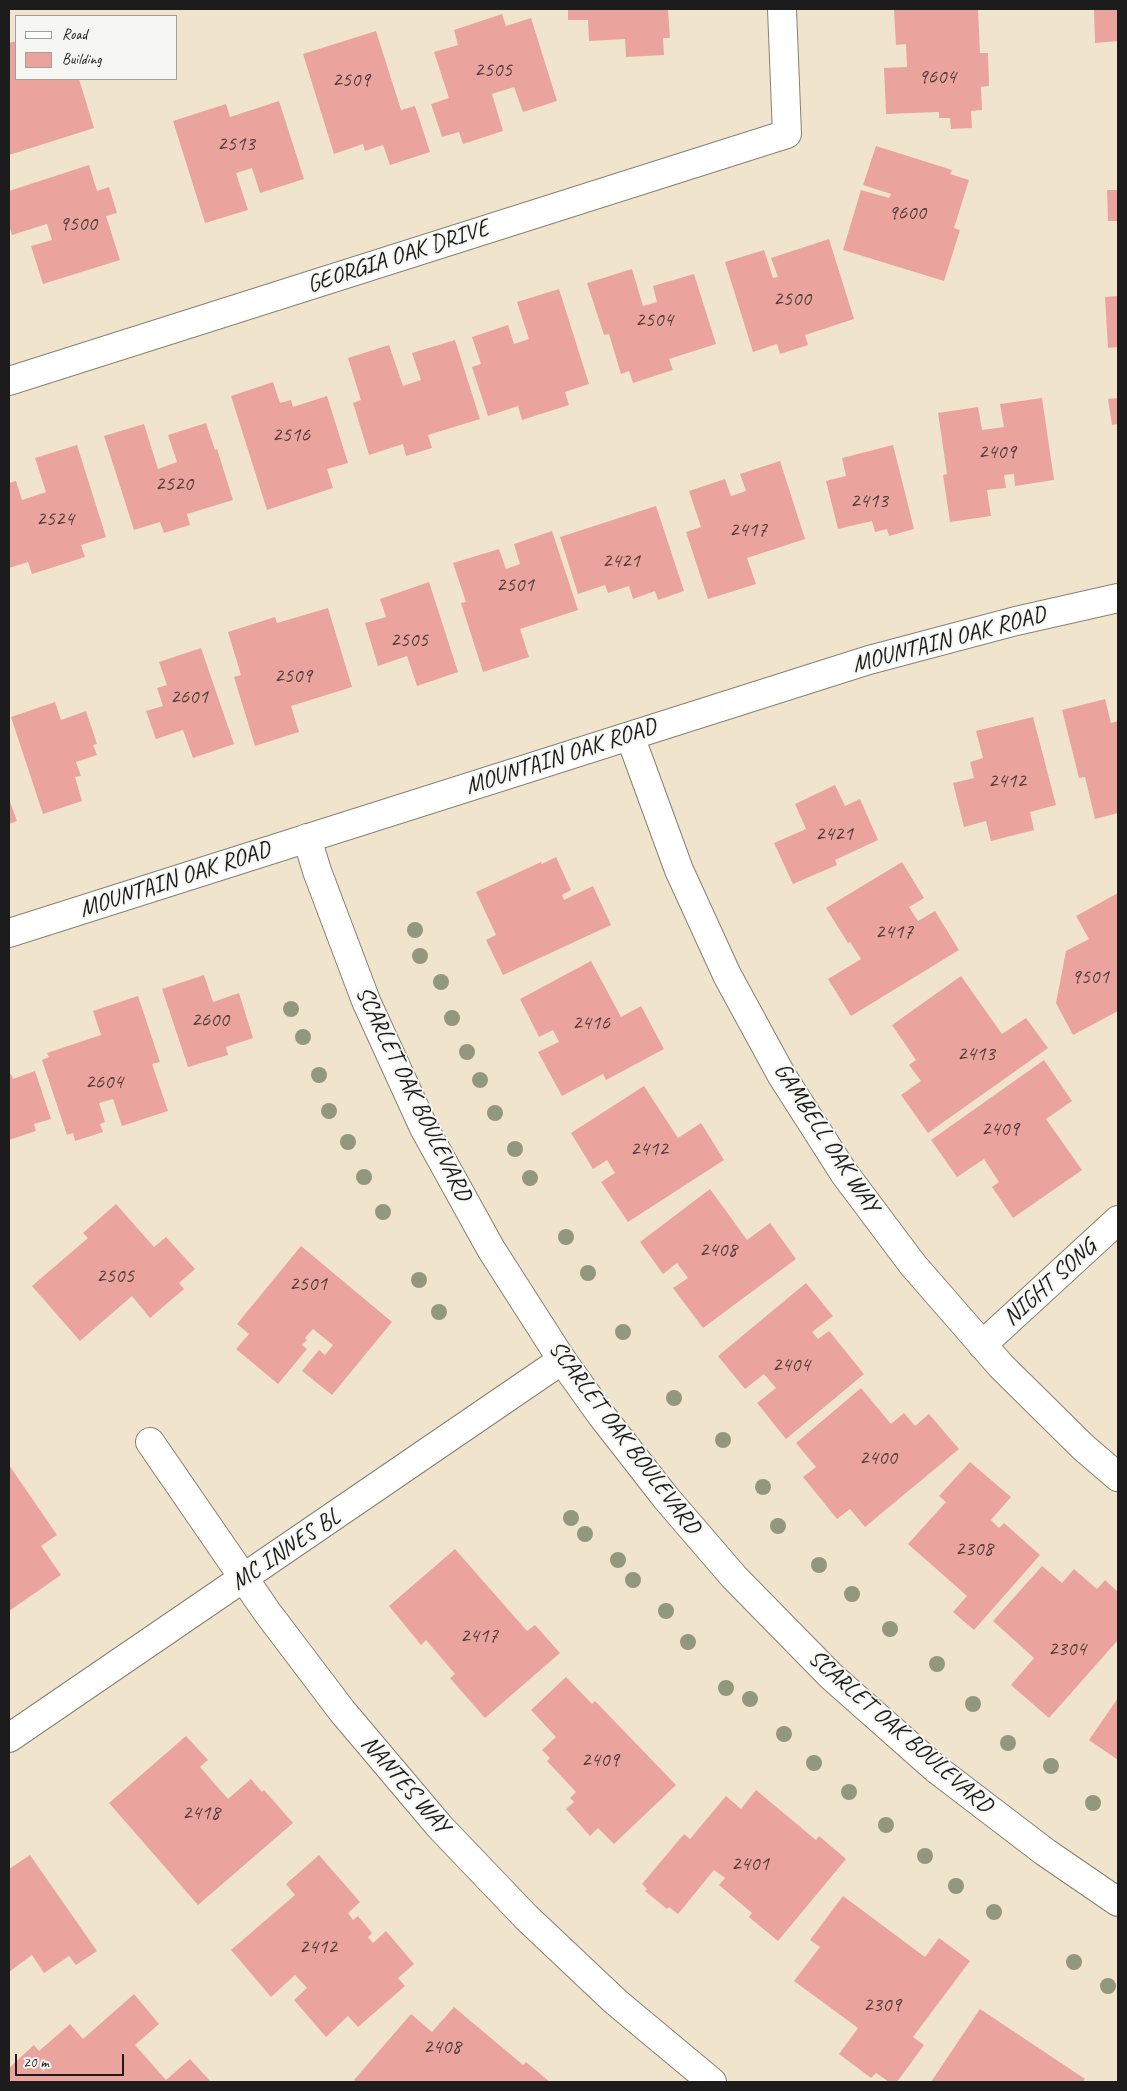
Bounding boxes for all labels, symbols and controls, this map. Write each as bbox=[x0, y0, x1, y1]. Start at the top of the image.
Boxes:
legend bbox=[15, 15, 178, 80]
text: Road bbox=[62, 25, 87, 44]
text: Building bbox=[62, 50, 101, 69]
house number: 2505 bbox=[474, 57, 512, 83]
house number: 9604 bbox=[918, 64, 956, 90]
house number: 2509 bbox=[332, 67, 370, 93]
house number: 2513 bbox=[217, 131, 255, 157]
house number: 9600 bbox=[888, 200, 926, 226]
house number: 9500 bbox=[59, 211, 97, 237]
street label: GEORGIA OAK DRIVE bbox=[304, 214, 492, 300]
house number: 2500 bbox=[773, 286, 811, 312]
house number: 2504 bbox=[635, 307, 673, 333]
house number: 2516 bbox=[272, 422, 310, 448]
house number: 2409 bbox=[978, 439, 1016, 465]
house number: 2520 bbox=[155, 471, 193, 497]
house number: 2413 bbox=[850, 488, 888, 514]
house number: 2524 bbox=[36, 506, 74, 532]
house number: 2417 bbox=[729, 517, 767, 543]
house number: 2421 bbox=[602, 548, 640, 574]
house number: 2501 bbox=[496, 572, 534, 598]
street label: MOUNTAIN OAK ROAD bbox=[849, 600, 1049, 680]
house number: 2505 bbox=[390, 627, 428, 653]
house number: 2509 bbox=[274, 663, 312, 689]
house number: 2601 bbox=[170, 684, 208, 710]
street label: MOUNTAIN OAK ROAD bbox=[462, 713, 660, 801]
house number: 2412 bbox=[988, 768, 1026, 794]
house number: 2421 bbox=[815, 821, 853, 847]
street label: MOUNTAIN OAK ROAD bbox=[76, 836, 274, 924]
house number: 2417 bbox=[875, 919, 913, 945]
house number: 9501 bbox=[1071, 964, 1109, 990]
street label: SCARLET OAK BOULEVARD bbox=[349, 982, 477, 1206]
house number: 2600 bbox=[191, 1007, 229, 1033]
house number: 2416 bbox=[572, 1010, 610, 1036]
house number: 2413 bbox=[957, 1041, 995, 1067]
street label: GAMBELL OAK WAY bbox=[767, 1058, 885, 1218]
house number: 2604 bbox=[85, 1069, 123, 1095]
house number: 2409 bbox=[981, 1116, 1019, 1142]
house number: 2412 bbox=[630, 1136, 668, 1162]
street label: NIGHT SONG bbox=[997, 1234, 1103, 1332]
house number: 2408 bbox=[699, 1237, 737, 1263]
house number: 2505 bbox=[96, 1263, 134, 1289]
house number: 2501 bbox=[289, 1271, 327, 1297]
street label: SCARLET OAK BOULEVARD bbox=[542, 1335, 706, 1541]
house number: 2404 bbox=[772, 1352, 810, 1378]
house number: 2400 bbox=[859, 1445, 897, 1471]
street label: MC INNES BL bbox=[226, 1503, 346, 1597]
house number: 2308 bbox=[955, 1536, 993, 1562]
house number: 2417 bbox=[460, 1623, 498, 1649]
house number: 2304 bbox=[1048, 1636, 1086, 1662]
street label: SCARLET OAK BOULEVARD bbox=[802, 1644, 998, 1820]
street label: NANTES WAY bbox=[354, 1730, 456, 1840]
house number: 2409 bbox=[581, 1747, 619, 1773]
house number: 2418 bbox=[182, 1800, 220, 1826]
house number: 2401 bbox=[731, 1851, 769, 1877]
house number: 2412 bbox=[299, 1934, 337, 1960]
house number: 2309 bbox=[863, 1992, 901, 2018]
house number: 2408 bbox=[423, 2034, 461, 2060]
scale bar bbox=[18, 2044, 126, 2076]
text: 20 m bbox=[23, 2053, 49, 2072]

